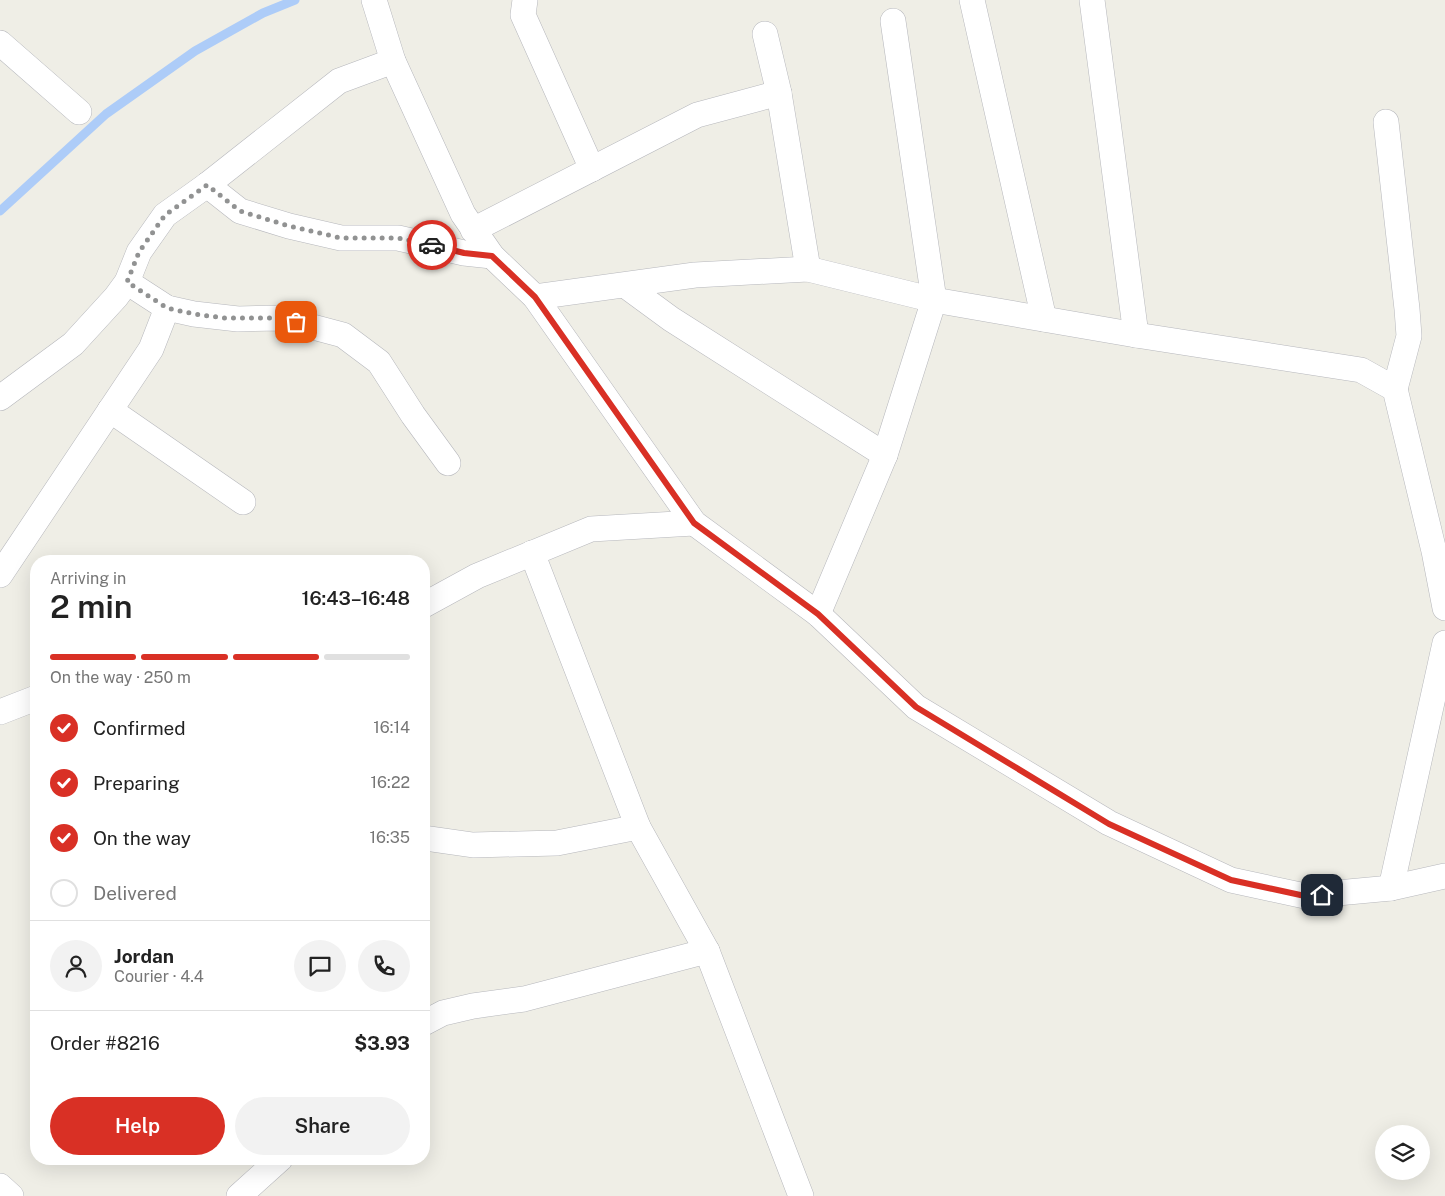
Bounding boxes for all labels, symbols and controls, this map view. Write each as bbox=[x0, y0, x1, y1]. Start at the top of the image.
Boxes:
courier bbox=[407, 220, 457, 270]
icon: car bbox=[418, 231, 446, 259]
pin bbox=[275, 301, 317, 343]
icon: bag bbox=[282, 308, 310, 336]
text: Arriving in bbox=[50, 569, 126, 588]
text: 16:43–16:48 bbox=[301, 587, 410, 609]
text: 2 min bbox=[50, 588, 133, 625]
text: On the way · 250 m bbox=[50, 668, 191, 687]
icon: check bbox=[50, 714, 78, 742]
text: Confirmed bbox=[93, 717, 186, 739]
text: 16:14 bbox=[373, 718, 410, 737]
icon: check bbox=[50, 769, 78, 797]
text: Preparing bbox=[93, 772, 180, 794]
text: 16:22 bbox=[371, 773, 410, 792]
icon: check bbox=[50, 824, 78, 852]
text: On the way bbox=[93, 827, 191, 849]
text: 16:35 bbox=[370, 828, 410, 847]
pin bbox=[1301, 874, 1343, 916]
icon: home bbox=[1308, 881, 1336, 909]
text: Delivered bbox=[93, 882, 177, 904]
button: person bbox=[50, 940, 102, 992]
button: chat bbox=[294, 940, 346, 992]
button: phone bbox=[358, 940, 410, 992]
text: Jordan bbox=[114, 945, 174, 967]
text: Courier · 4.4 bbox=[114, 967, 204, 986]
text: Order #8216 bbox=[50, 1032, 160, 1054]
text: $3.93 bbox=[354, 1032, 410, 1054]
button: Help bbox=[50, 1097, 225, 1155]
button: Share bbox=[235, 1097, 410, 1155]
map controls bbox=[1375, 1125, 1430, 1180]
button: layers bbox=[1375, 1125, 1430, 1180]

